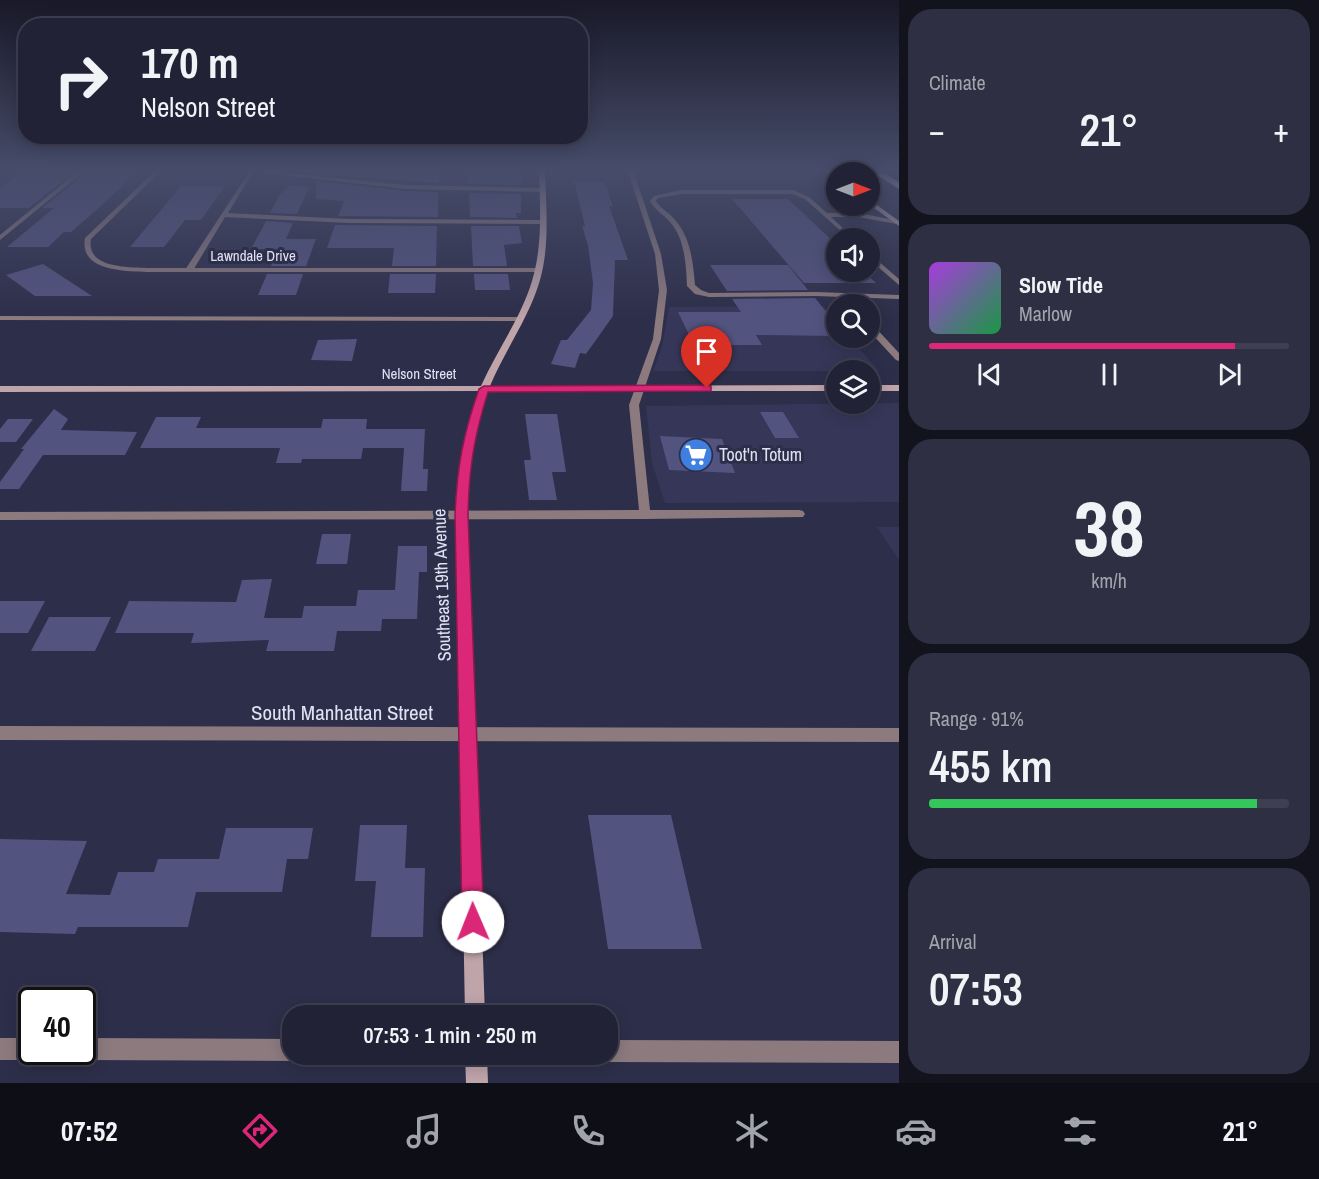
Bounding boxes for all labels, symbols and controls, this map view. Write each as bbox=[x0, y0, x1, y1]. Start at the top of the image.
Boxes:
text: 170 m bbox=[141, 35, 239, 91]
icon: right bbox=[42, 42, 120, 120]
text: Climate bbox=[929, 69, 986, 96]
text: Nelson Street bbox=[141, 89, 275, 125]
text: 21° bbox=[1079, 99, 1139, 160]
text: − bbox=[929, 108, 945, 152]
text: + bbox=[1273, 108, 1289, 152]
north arrow bbox=[826, 162, 880, 216]
map controls bbox=[826, 162, 880, 414]
button: sound bbox=[826, 228, 880, 282]
street label: Lawndale Drive bbox=[210, 245, 296, 266]
text: Slow Tide bbox=[1019, 270, 1103, 300]
button: search bbox=[826, 294, 880, 348]
text: Marlow bbox=[1019, 300, 1072, 327]
pin bbox=[681, 326, 732, 388]
icon: arrive bbox=[690, 335, 723, 368]
icon: previous bbox=[973, 358, 1006, 391]
icon: pause bbox=[1093, 358, 1126, 391]
icon: next bbox=[1213, 358, 1246, 391]
button: layers bbox=[826, 360, 880, 414]
street label: Nelson Street bbox=[382, 363, 457, 384]
supermarket icon: Toot'n Totum bbox=[678, 437, 714, 473]
place label: Toot'n Totum bbox=[719, 442, 802, 467]
text: 38 bbox=[1073, 475, 1145, 580]
street label: Southeast 19th Avenue bbox=[426, 508, 457, 662]
text: km/h bbox=[1091, 567, 1127, 594]
street label: South Manhattan Street bbox=[251, 698, 433, 727]
text: Range · 91% bbox=[929, 705, 1024, 732]
text: 455 km bbox=[929, 735, 1053, 796]
position arrow bbox=[441, 890, 505, 954]
text: Arrival bbox=[929, 928, 976, 955]
text: 07:53 bbox=[929, 958, 1023, 1019]
speed limit sign: 40 bbox=[18, 987, 96, 1065]
text: 07:53 · 1 min · 250 m bbox=[363, 1020, 537, 1050]
icon: directions bbox=[239, 1110, 281, 1152]
icon: music bbox=[403, 1110, 445, 1152]
icon: phone bbox=[567, 1110, 609, 1152]
icon: climate bbox=[731, 1110, 773, 1152]
icon: car bbox=[895, 1110, 937, 1152]
icon: filters bbox=[1059, 1110, 1101, 1152]
text: 07:52 bbox=[61, 1113, 118, 1149]
text: 21° bbox=[1223, 1113, 1258, 1149]

